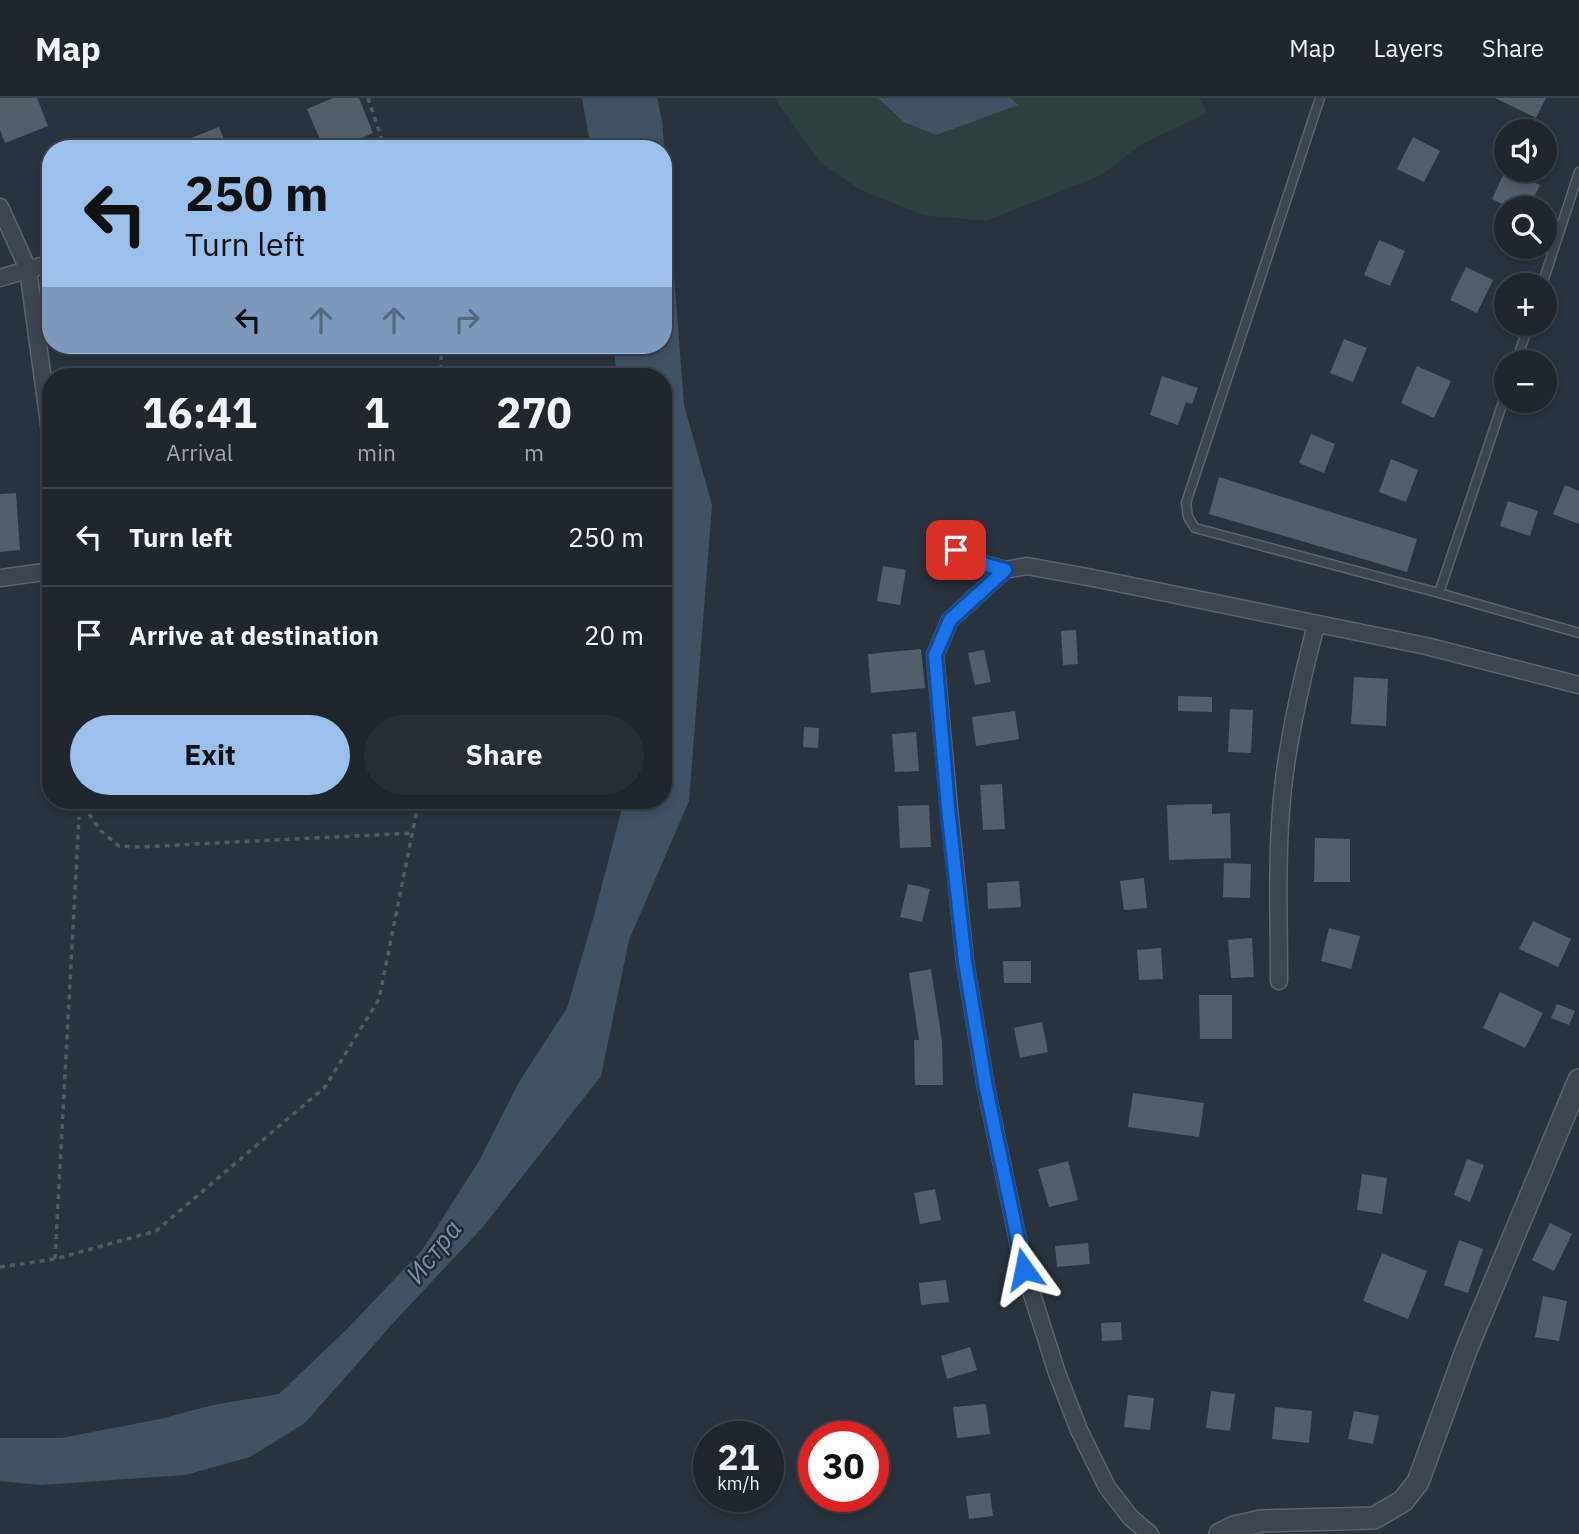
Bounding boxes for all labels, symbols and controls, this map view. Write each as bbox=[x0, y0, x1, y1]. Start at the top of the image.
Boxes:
text: Map bbox=[35, 27, 101, 70]
text: Map bbox=[1289, 32, 1336, 64]
text: Layers bbox=[1374, 32, 1444, 64]
text: Share bbox=[1482, 32, 1544, 64]
map controls bbox=[1494, 119, 1557, 413]
button: sound bbox=[1494, 119, 1557, 182]
text: 250 m bbox=[185, 161, 329, 224]
icon: left bbox=[70, 168, 161, 259]
button: search bbox=[1494, 196, 1557, 259]
text: Turn left bbox=[185, 223, 305, 265]
button: + bbox=[1494, 273, 1557, 336]
icon: left bbox=[229, 301, 267, 339]
icon: ahead bbox=[302, 301, 340, 339]
icon: ahead bbox=[375, 301, 413, 339]
icon: right bbox=[448, 301, 486, 339]
button: − bbox=[1494, 350, 1557, 413]
text: 16:41 bbox=[142, 385, 257, 440]
text: 1 bbox=[364, 385, 389, 440]
text: 270 bbox=[496, 385, 572, 440]
text: Arrival bbox=[166, 437, 233, 467]
text: min bbox=[357, 437, 396, 467]
text: m bbox=[524, 437, 544, 467]
icon: left bbox=[70, 518, 108, 556]
text: Turn left bbox=[129, 520, 232, 554]
text: 250 m bbox=[568, 520, 644, 554]
pin bbox=[926, 520, 986, 580]
icon: arrive bbox=[937, 531, 975, 569]
icon: arrive bbox=[70, 616, 108, 654]
text: Arrive at destination bbox=[129, 618, 379, 652]
text: 20 m bbox=[584, 618, 644, 652]
button: Exit bbox=[70, 715, 350, 795]
button: Share bbox=[364, 715, 644, 795]
water label: Истра bbox=[397, 1212, 469, 1290]
position arrow bbox=[987, 1232, 1061, 1306]
speed limit sign: 30 bbox=[798, 1421, 889, 1512]
text: 21 bbox=[717, 1434, 760, 1480]
text: km/h bbox=[717, 1472, 760, 1495]

